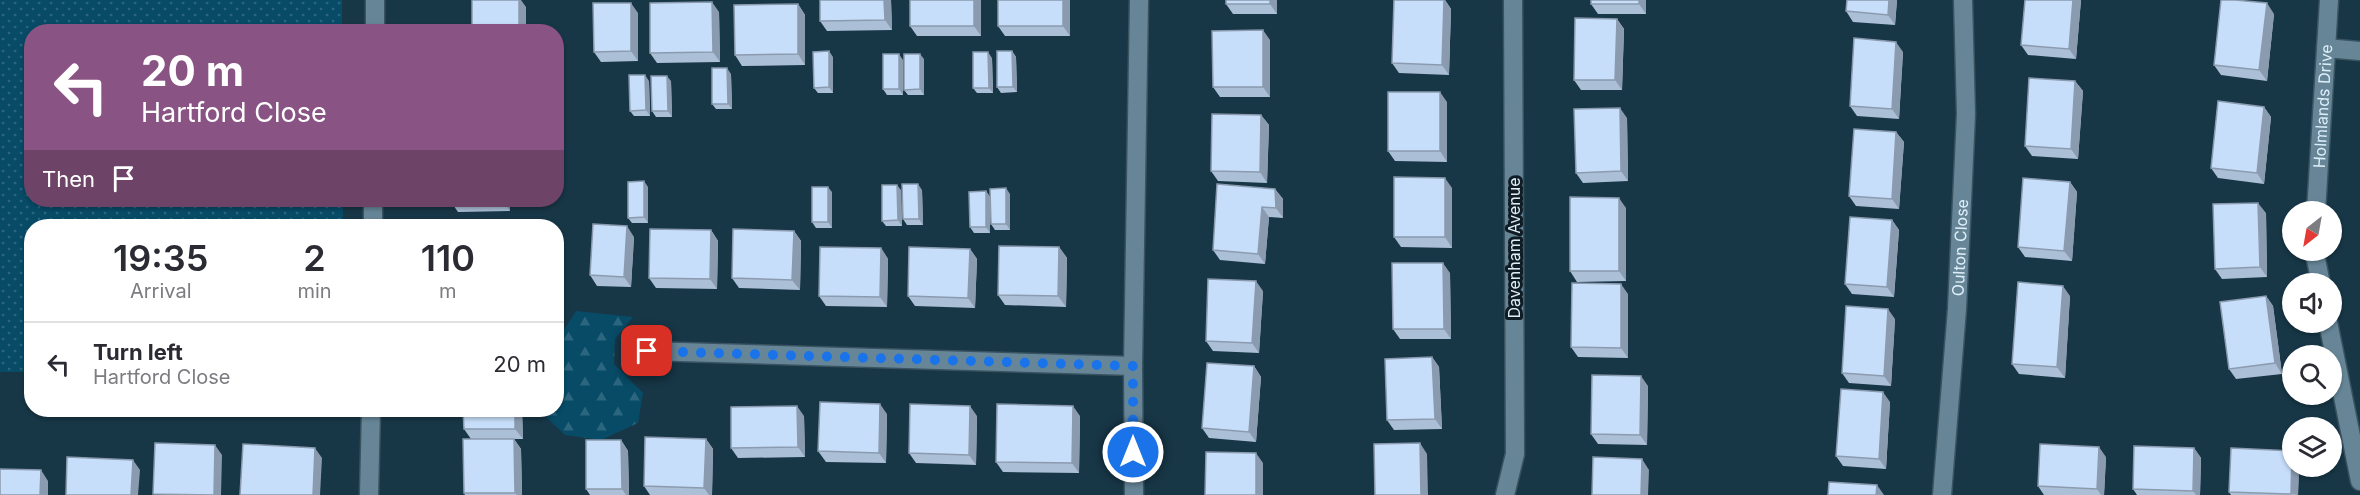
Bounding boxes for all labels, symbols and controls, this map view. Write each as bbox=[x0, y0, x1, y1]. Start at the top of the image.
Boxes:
street label: Holmlands Drive bbox=[2309, 44, 2336, 169]
text: 20 m bbox=[141, 45, 244, 96]
icon: left bbox=[42, 48, 120, 126]
text: Hartford Close bbox=[141, 96, 327, 129]
icon: arrive bbox=[107, 162, 140, 195]
text: Then bbox=[42, 166, 95, 192]
street label: Davenham Avenue bbox=[1504, 178, 1524, 318]
street label: Oulton Close bbox=[1948, 199, 1972, 297]
north arrow bbox=[2282, 201, 2342, 261]
map controls bbox=[2282, 201, 2342, 477]
text: 19:35 bbox=[113, 236, 208, 280]
text: 2 bbox=[303, 236, 326, 280]
text: 110 bbox=[421, 236, 475, 280]
button: sound bbox=[2282, 273, 2342, 333]
text: Arrival bbox=[130, 279, 191, 303]
text: min bbox=[297, 279, 332, 303]
text: m bbox=[439, 279, 457, 303]
pin bbox=[621, 325, 672, 376]
icon: arrive bbox=[630, 334, 663, 367]
text: Turn left bbox=[93, 339, 183, 365]
button: search bbox=[2282, 345, 2342, 405]
icon: left bbox=[42, 348, 75, 381]
text: 20 m bbox=[493, 351, 546, 377]
text: Hartford Close bbox=[93, 365, 231, 389]
button: layers bbox=[2282, 417, 2342, 477]
position arrow bbox=[1101, 420, 1165, 484]

